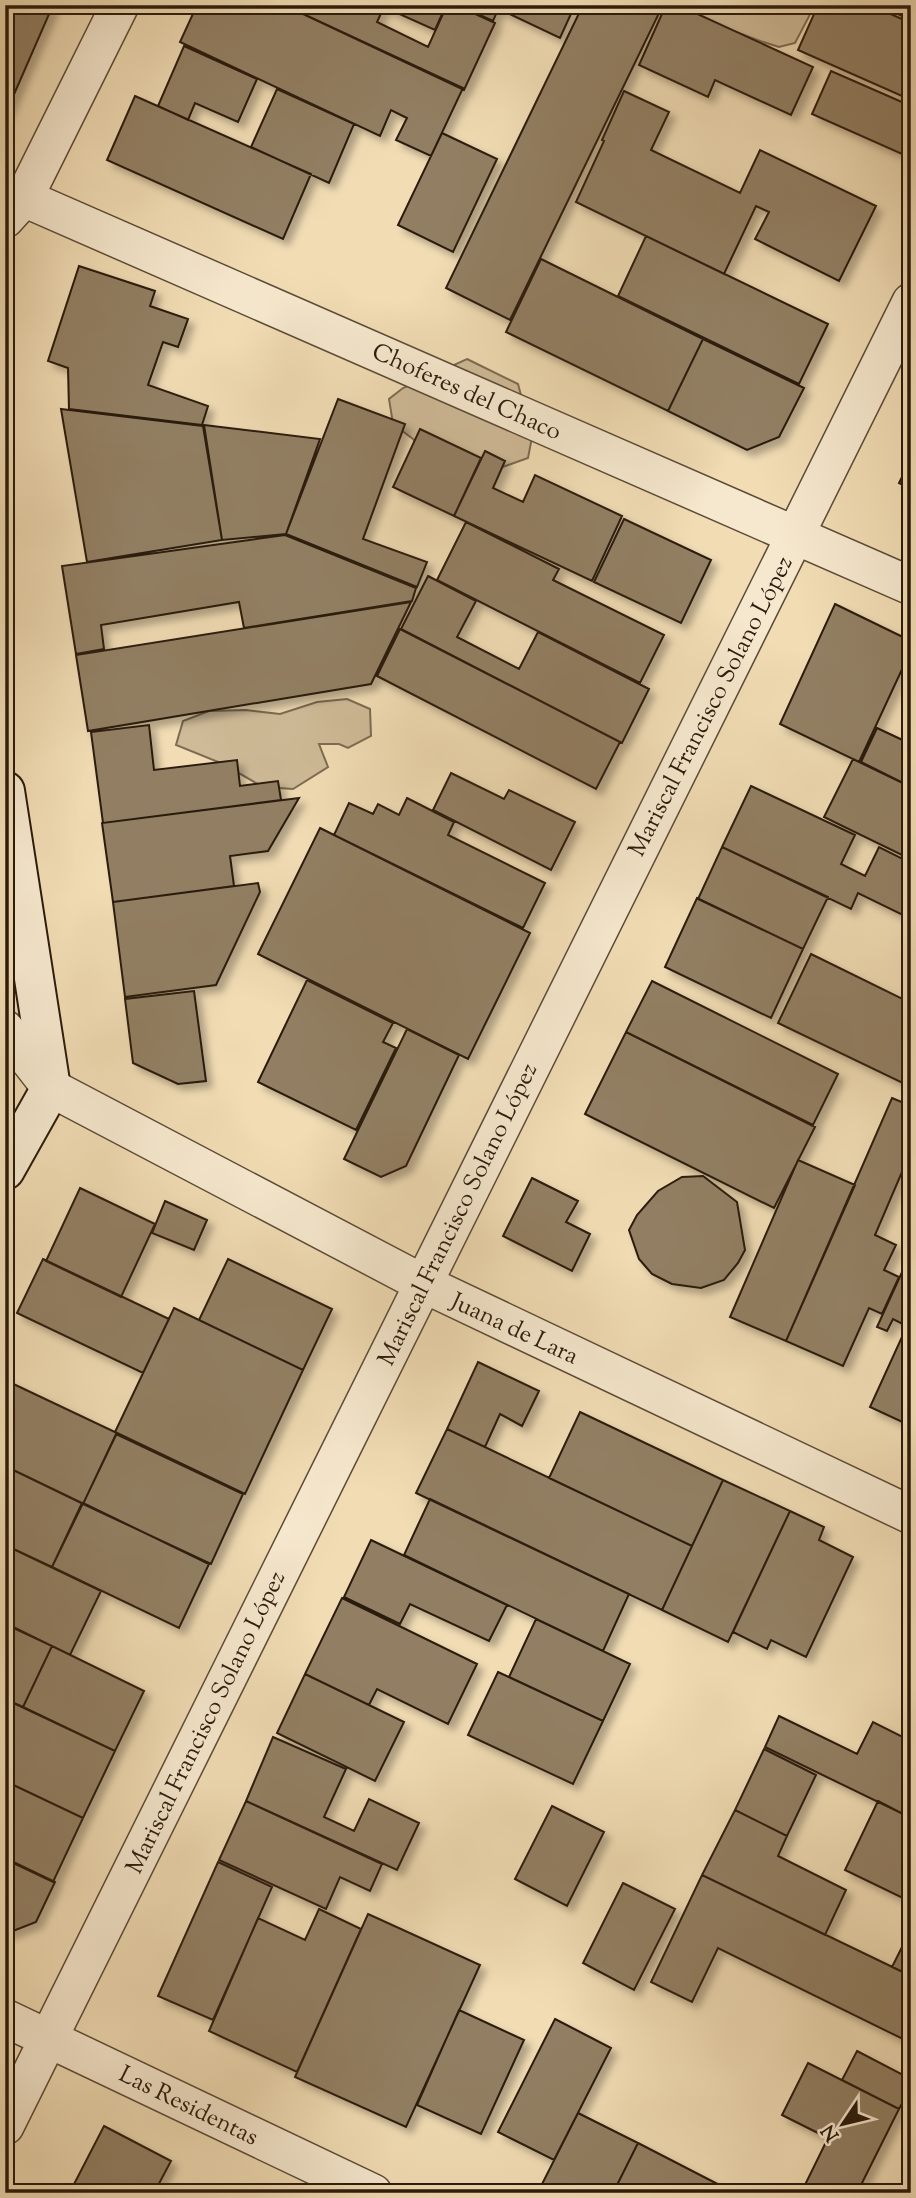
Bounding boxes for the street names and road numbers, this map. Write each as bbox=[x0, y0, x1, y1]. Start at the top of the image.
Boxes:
street label: Choferes del Chaco bbox=[366, 336, 566, 450]
street label: Mariscal Francisco Solano López bbox=[621, 551, 803, 863]
street label: Mariscal Francisco Solano López bbox=[371, 1058, 547, 1372]
street label: Juana de Lara bbox=[443, 1285, 583, 1374]
street label: Mariscal Francisco Solano López bbox=[119, 1566, 295, 1880]
street label: Las Residentas bbox=[113, 2058, 263, 2155]

